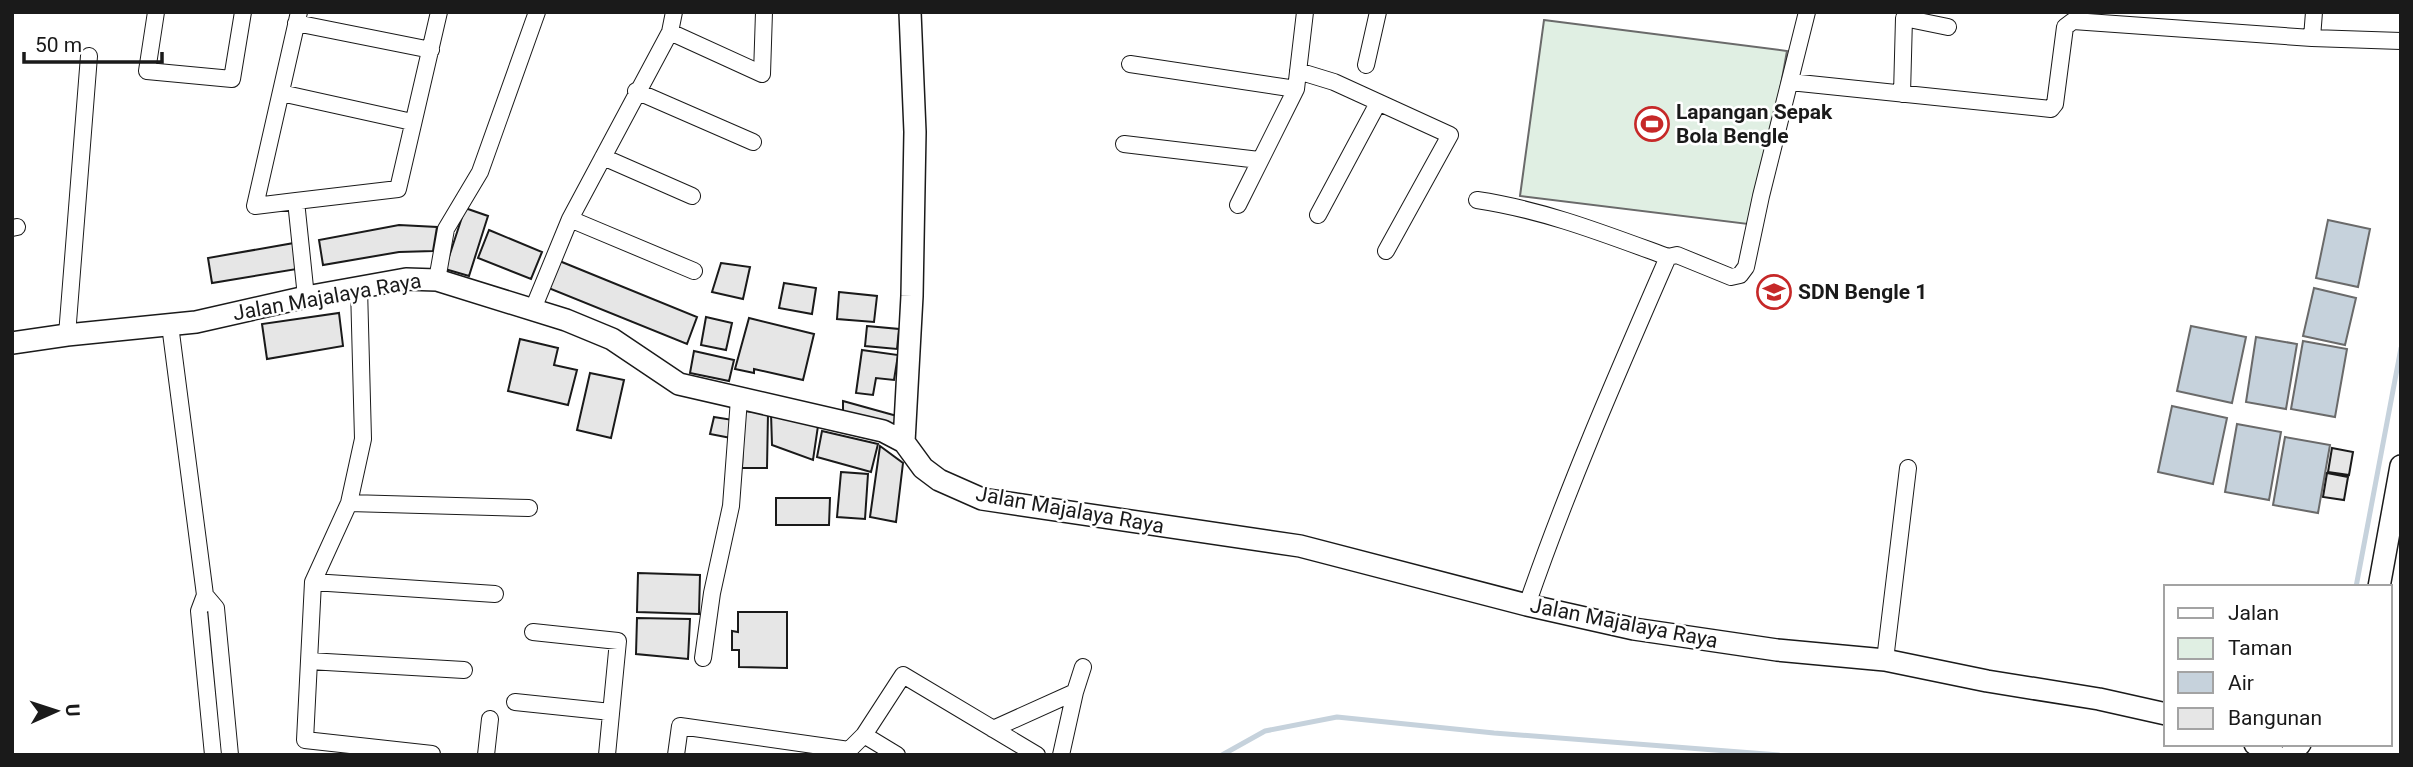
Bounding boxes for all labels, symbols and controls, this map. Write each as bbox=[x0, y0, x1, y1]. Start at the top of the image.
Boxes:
scale bar bbox=[24, 21, 163, 65]
text: 50 m bbox=[35, 33, 82, 57]
place label: Lapangan Sepak Bola Bengle bbox=[1676, 100, 1833, 148]
sports icon: Lapangan Sepak Bola Bengle bbox=[1633, 105, 1671, 143]
street label: Jalan Majalaya Raya bbox=[231, 269, 423, 325]
school or university icon: SDN Bengle 1 bbox=[1755, 273, 1793, 311]
place label: SDN Bengle 1 bbox=[1798, 280, 1927, 304]
street label: Jalan Majalaya Raya bbox=[974, 482, 1166, 538]
legend bbox=[2164, 585, 2392, 746]
street label: Jalan Majalaya Raya bbox=[1528, 593, 1720, 653]
text: Jalan bbox=[2228, 601, 2279, 625]
text: Taman bbox=[2228, 636, 2292, 660]
text: Air bbox=[2228, 671, 2254, 695]
north arrow bbox=[21, 676, 91, 746]
text: U bbox=[61, 703, 84, 717]
text: Bangunan bbox=[2228, 706, 2322, 730]

